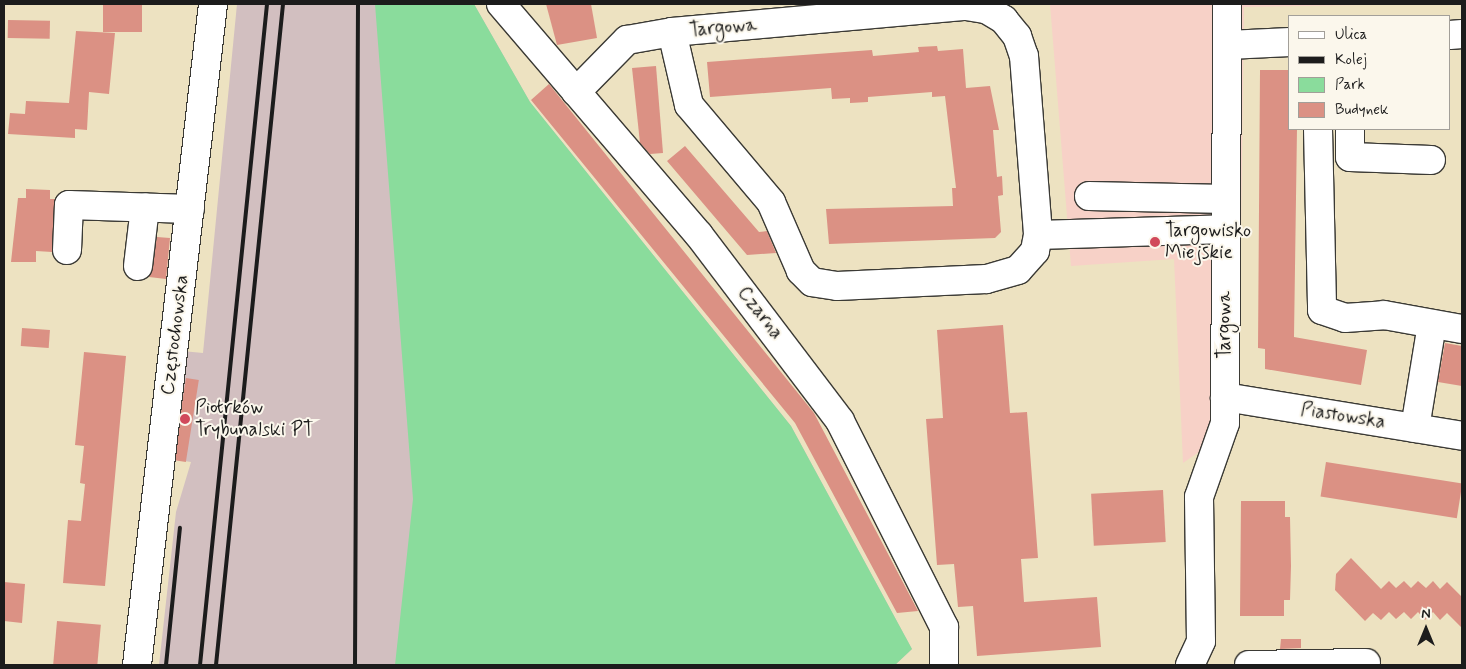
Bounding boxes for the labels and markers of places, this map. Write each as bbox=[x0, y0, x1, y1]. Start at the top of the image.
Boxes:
place label: Targowisko Miejskie bbox=[1165, 220, 1251, 264]
marker: Targowisko Miejskie bbox=[1149, 236, 1161, 248]
place label: Piotrków Trybunalski PT bbox=[195, 397, 315, 441]
marker: Piotrków Trybunalski PT bbox=[179, 413, 191, 425]

